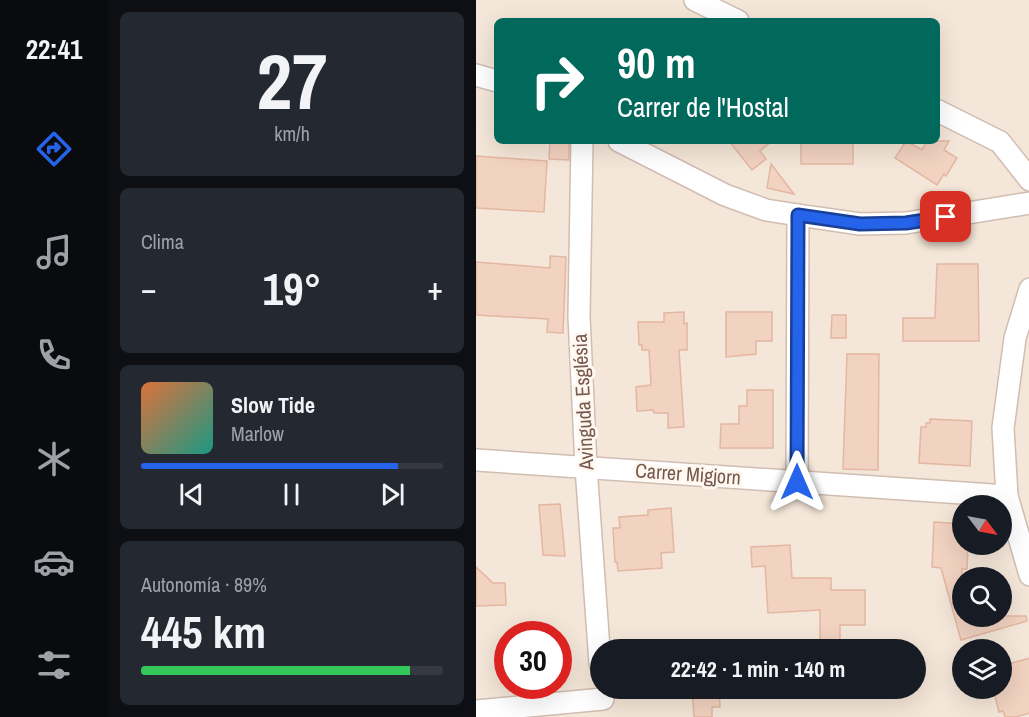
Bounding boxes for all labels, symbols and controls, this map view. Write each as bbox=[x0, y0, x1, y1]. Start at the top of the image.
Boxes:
text: 27 bbox=[256, 28, 328, 133]
text: 22:41 bbox=[26, 31, 82, 67]
text: 90 m bbox=[617, 35, 696, 91]
icon: right bbox=[518, 42, 596, 120]
text: Carrer de l'Hostal bbox=[617, 89, 789, 125]
text: km/h bbox=[274, 120, 310, 147]
icon: directions bbox=[33, 128, 75, 170]
pin bbox=[920, 191, 971, 242]
icon: arrive bbox=[929, 200, 962, 233]
text: Clima bbox=[141, 228, 184, 255]
icon: music bbox=[33, 231, 75, 273]
text: 19° bbox=[262, 258, 322, 319]
text: − bbox=[141, 266, 157, 310]
text: + bbox=[427, 266, 443, 310]
street label: Avinguda Església bbox=[565, 333, 600, 472]
icon: phone bbox=[33, 334, 75, 376]
text: Slow Tide bbox=[231, 390, 315, 420]
text: Marlow bbox=[231, 420, 284, 447]
icon: climate bbox=[33, 438, 75, 480]
position arrow bbox=[765, 450, 829, 514]
street label: Carrer Migjorn bbox=[634, 456, 742, 491]
icon: previous bbox=[175, 478, 208, 511]
icon: pause bbox=[275, 478, 308, 511]
icon: next bbox=[376, 478, 409, 511]
north arrow bbox=[952, 495, 1012, 555]
map controls bbox=[952, 495, 1012, 699]
icon: car bbox=[33, 541, 75, 583]
button: search bbox=[952, 567, 1012, 627]
text: Autonomía · 89% bbox=[141, 571, 267, 598]
text: 445 km bbox=[141, 601, 266, 662]
speed limit sign: 30 bbox=[494, 621, 572, 699]
button: layers bbox=[952, 639, 1012, 699]
icon: filters bbox=[33, 644, 75, 686]
text: 22:42 · 1 min · 140 m bbox=[671, 654, 845, 684]

